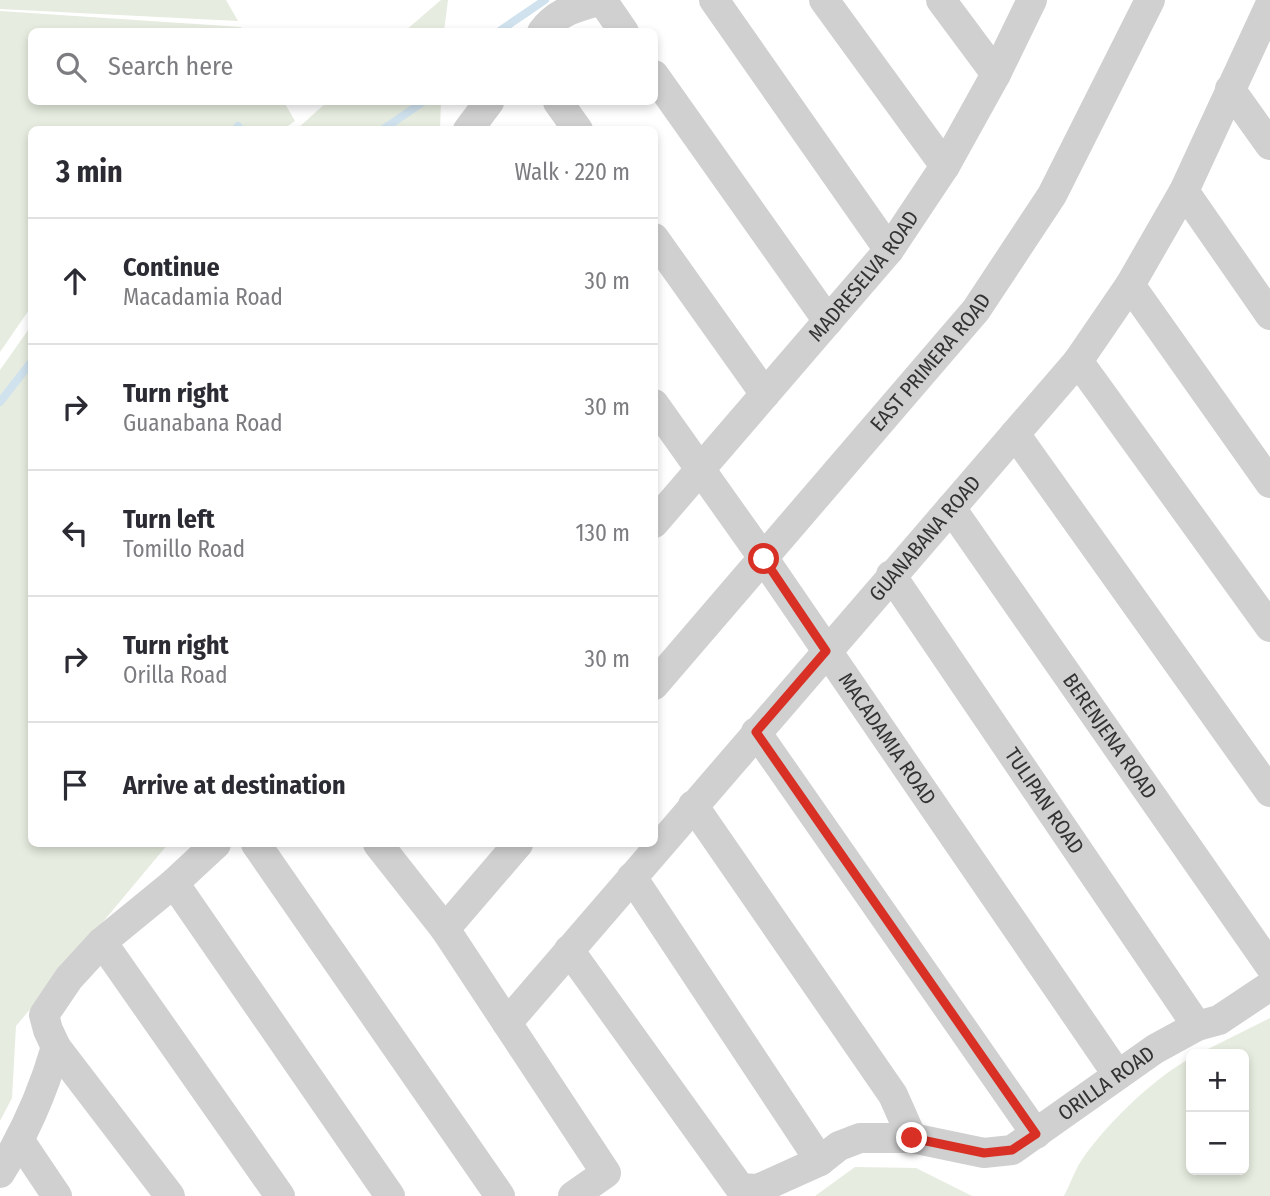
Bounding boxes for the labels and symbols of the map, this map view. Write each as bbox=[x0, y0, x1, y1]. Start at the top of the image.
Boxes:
street label: MADRESELVA ROAD bbox=[803, 206, 924, 347]
street label: EAST PRIMERA ROAD bbox=[865, 288, 996, 437]
street label: GUANABANA ROAD bbox=[864, 470, 986, 607]
route start bbox=[748, 543, 779, 574]
street label: MACADAMIA ROAD bbox=[833, 668, 942, 810]
street label: BERENJENA ROAD bbox=[1057, 668, 1163, 804]
street label: TULIPAN ROAD bbox=[999, 743, 1090, 859]
street label: ORILLA ROAD bbox=[1053, 1040, 1160, 1126]
route end bbox=[896, 1122, 927, 1153]

